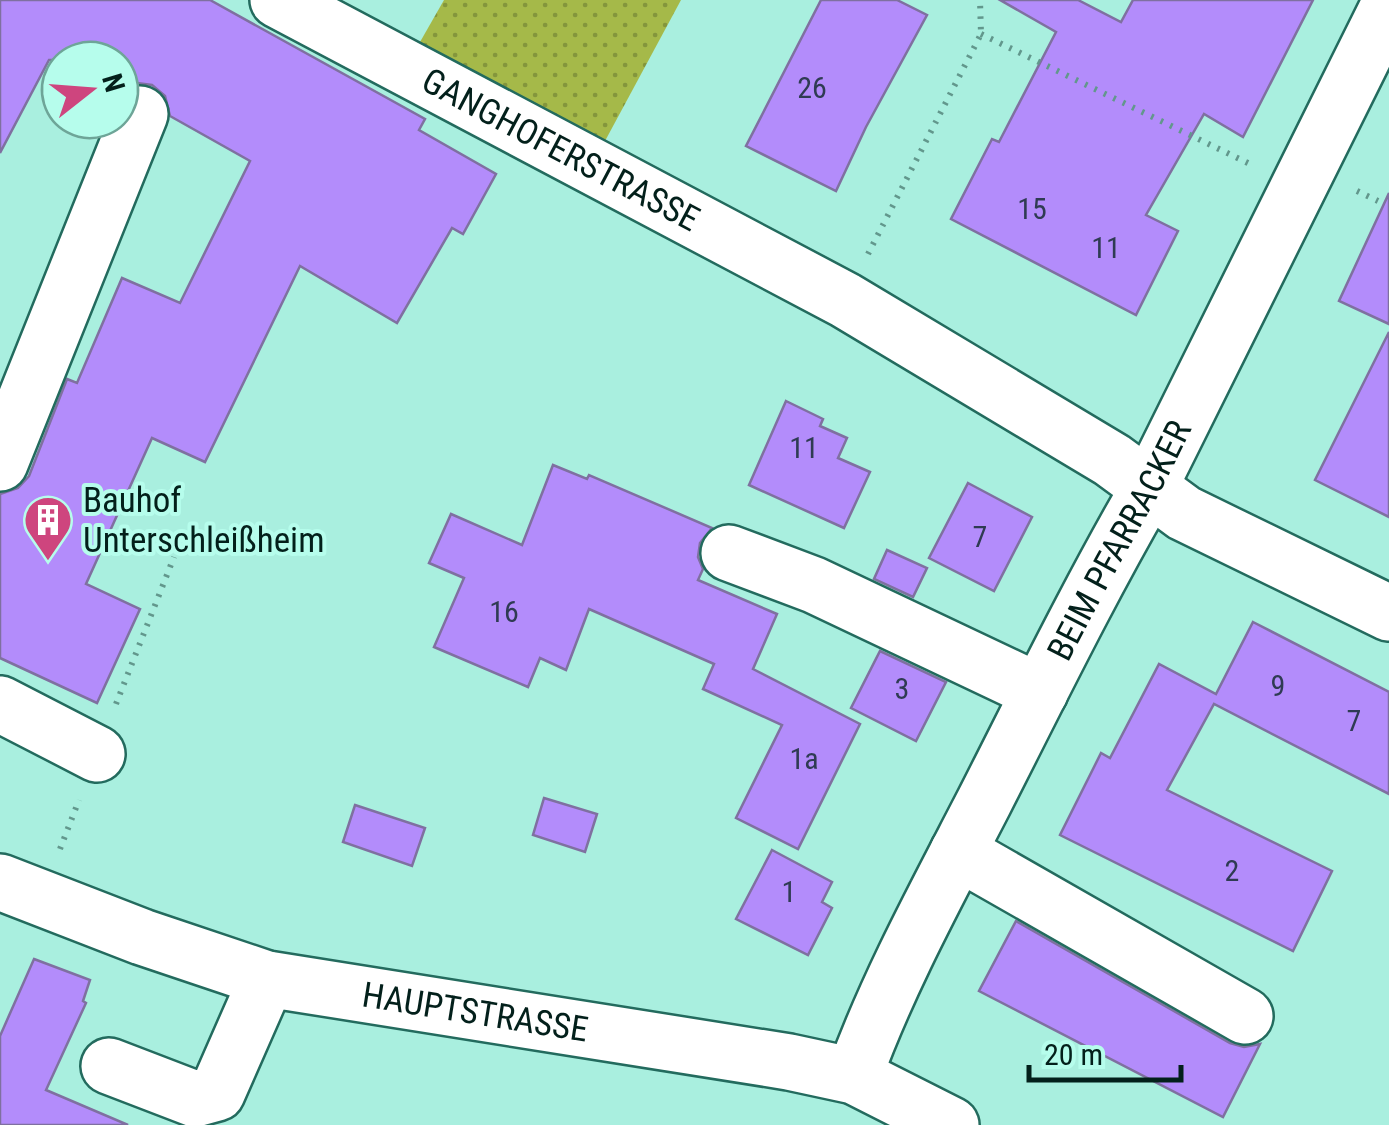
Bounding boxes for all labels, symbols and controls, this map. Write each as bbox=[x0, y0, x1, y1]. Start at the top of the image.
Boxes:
north arrow bbox=[40, 40, 140, 140]
street label: GANGHOFERSTRASSE bbox=[415, 60, 706, 240]
text: N bbox=[95, 70, 132, 96]
house number: 26 bbox=[797, 70, 827, 105]
house number: 15 bbox=[1017, 191, 1047, 226]
house number: 11 bbox=[1091, 230, 1121, 265]
street label: BEIM PFARRACKER bbox=[1039, 414, 1200, 667]
house number: 11 bbox=[789, 430, 819, 465]
place label: Bauhof Unterschleißheim bbox=[83, 480, 325, 561]
building icon: Bauhof Unterschleißheim bbox=[22, 494, 74, 562]
house number: 7 bbox=[973, 519, 987, 554]
house number: 16 bbox=[489, 594, 519, 629]
house number: 9 bbox=[1271, 668, 1285, 703]
house number: 3 bbox=[895, 671, 909, 706]
house number: 7 bbox=[1347, 703, 1361, 738]
house number: 1a bbox=[789, 741, 819, 776]
house number: 2 bbox=[1225, 853, 1239, 888]
house number: 1 bbox=[782, 874, 796, 909]
street label: HAUPTSTRASSE bbox=[359, 974, 591, 1051]
scale bar bbox=[1029, 1020, 1182, 1082]
text: 20 m bbox=[1044, 1037, 1103, 1072]

